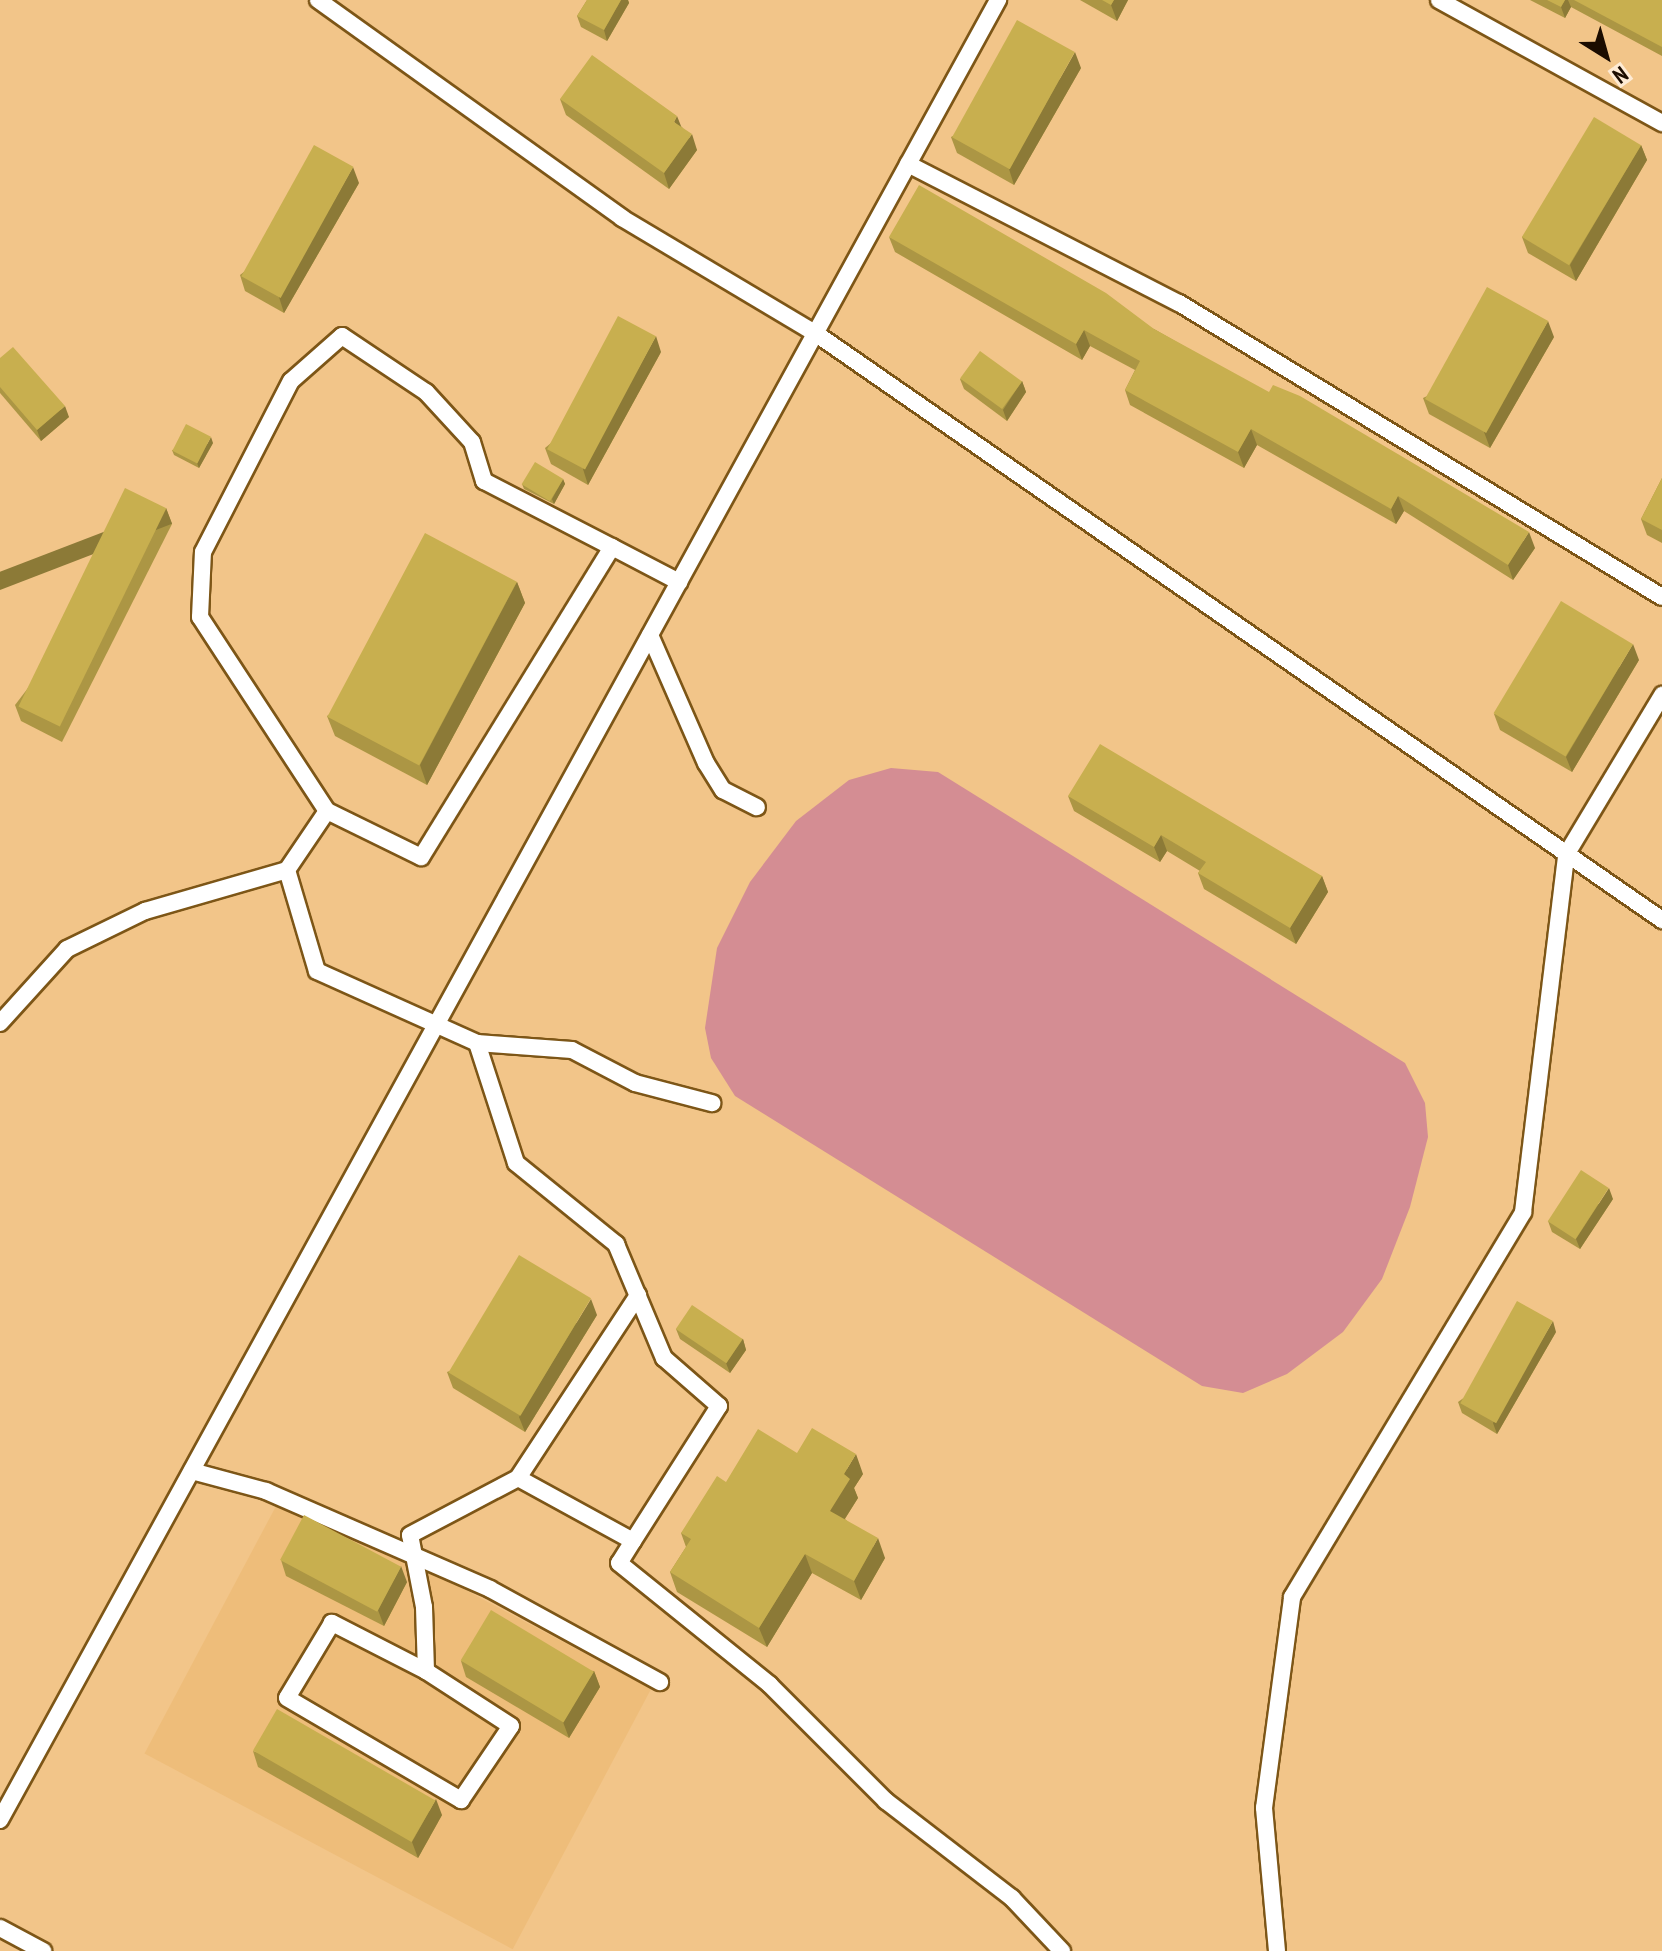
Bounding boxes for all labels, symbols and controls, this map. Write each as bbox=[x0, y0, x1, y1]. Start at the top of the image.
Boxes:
north arrow bbox=[1566, 16, 1646, 96]
text: N bbox=[1607, 60, 1634, 90]

